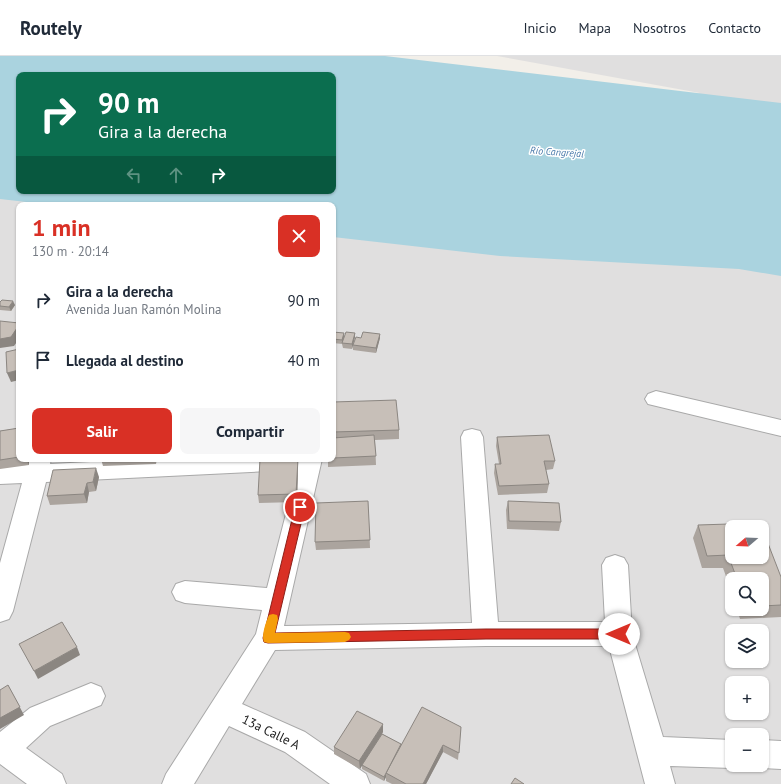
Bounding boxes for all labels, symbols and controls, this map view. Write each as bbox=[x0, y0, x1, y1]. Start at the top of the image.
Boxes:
text: Routely bbox=[20, 16, 82, 40]
text: Inicio bbox=[523, 19, 556, 37]
text: Mapa bbox=[578, 19, 611, 37]
text: Nosotros bbox=[633, 19, 686, 37]
text: Contacto bbox=[708, 19, 761, 37]
text: 90 m bbox=[98, 84, 159, 121]
icon: right bbox=[32, 88, 84, 140]
text: Gira a la derecha bbox=[98, 120, 227, 143]
water label: Río Cangrejal bbox=[530, 144, 585, 160]
icon: left bbox=[123, 164, 145, 186]
icon: ahead bbox=[165, 164, 187, 186]
icon: right bbox=[207, 164, 229, 186]
text: 1 min bbox=[32, 212, 91, 243]
button: close bbox=[278, 215, 320, 257]
text: 130 m · 20:14 bbox=[32, 243, 109, 260]
text: Gira a la derecha bbox=[66, 282, 173, 301]
icon: right bbox=[32, 289, 54, 311]
text: 90 m bbox=[287, 291, 320, 310]
text: Avenida Juan Ramón Molina bbox=[66, 301, 221, 318]
icon: arrive bbox=[32, 349, 54, 371]
text: Llegada al destino bbox=[66, 351, 184, 370]
text: 40 m bbox=[287, 351, 320, 370]
button: Salir bbox=[32, 408, 172, 454]
button: Compartir bbox=[180, 408, 320, 454]
pin bbox=[283, 490, 317, 524]
icon: arrive bbox=[289, 496, 311, 518]
north arrow bbox=[725, 520, 769, 564]
map controls bbox=[725, 520, 769, 772]
button: search bbox=[725, 572, 769, 616]
position arrow bbox=[598, 613, 640, 655]
button: layers bbox=[725, 624, 769, 668]
button: + bbox=[725, 676, 769, 720]
street label: 13a Calle A bbox=[239, 711, 303, 754]
button: − bbox=[725, 728, 769, 772]

